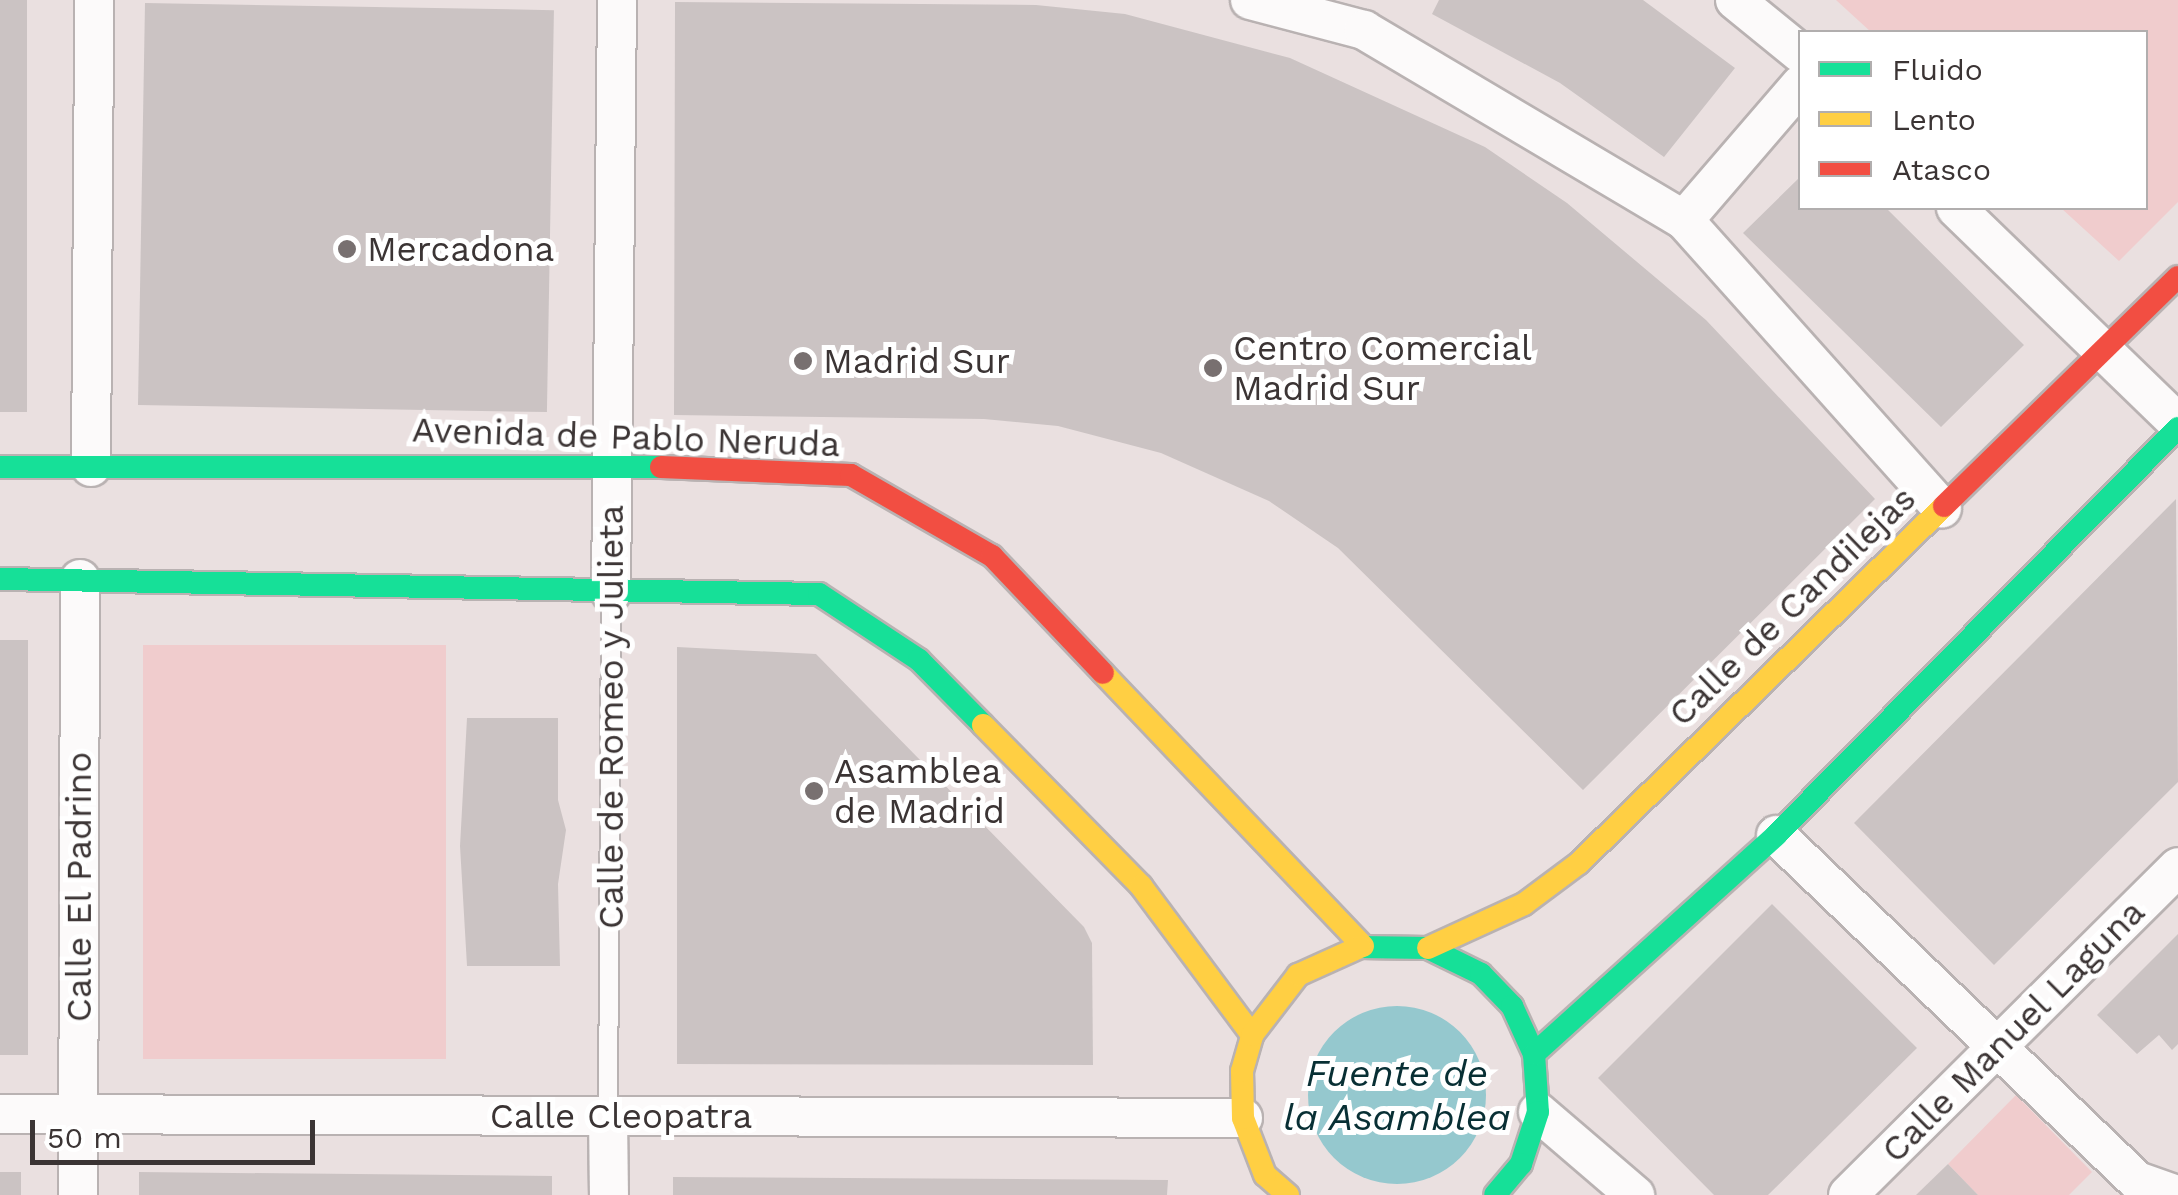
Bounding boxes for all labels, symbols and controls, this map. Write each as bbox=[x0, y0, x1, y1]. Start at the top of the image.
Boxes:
legend bbox=[1798, 30, 2148, 210]
text: Fluido bbox=[1892, 52, 1983, 87]
text: Lento bbox=[1892, 102, 1976, 137]
text: Atasco bbox=[1892, 152, 1991, 187]
place label: Mercadona bbox=[367, 228, 554, 270]
marker: Mercadona bbox=[336, 238, 358, 260]
place label: Centro Comercial Madrid Sur bbox=[1233, 327, 1532, 409]
place label: Madrid Sur bbox=[823, 340, 1010, 382]
marker: Madrid Sur bbox=[792, 350, 814, 372]
marker: Centro Comercial Madrid Sur bbox=[1202, 357, 1224, 379]
street label: Avenida de Pablo Neruda bbox=[411, 409, 841, 465]
street label: Calle de Candilejas bbox=[1660, 477, 1924, 735]
street label: Calle de Romeo y Julieta bbox=[590, 504, 632, 930]
place label: Asamblea de Madrid bbox=[834, 750, 1005, 832]
street label: Calle El Padrino bbox=[58, 751, 100, 1023]
marker: Asamblea de Madrid bbox=[803, 780, 825, 802]
street label: Calle Manuel Laguna bbox=[1873, 891, 2153, 1171]
water label: Fuente de la Asamblea bbox=[1282, 1051, 1512, 1140]
street label: Calle Cleopatra bbox=[490, 1095, 752, 1137]
scale bar bbox=[35, 1100, 320, 1162]
text: 50 m bbox=[47, 1120, 122, 1155]

